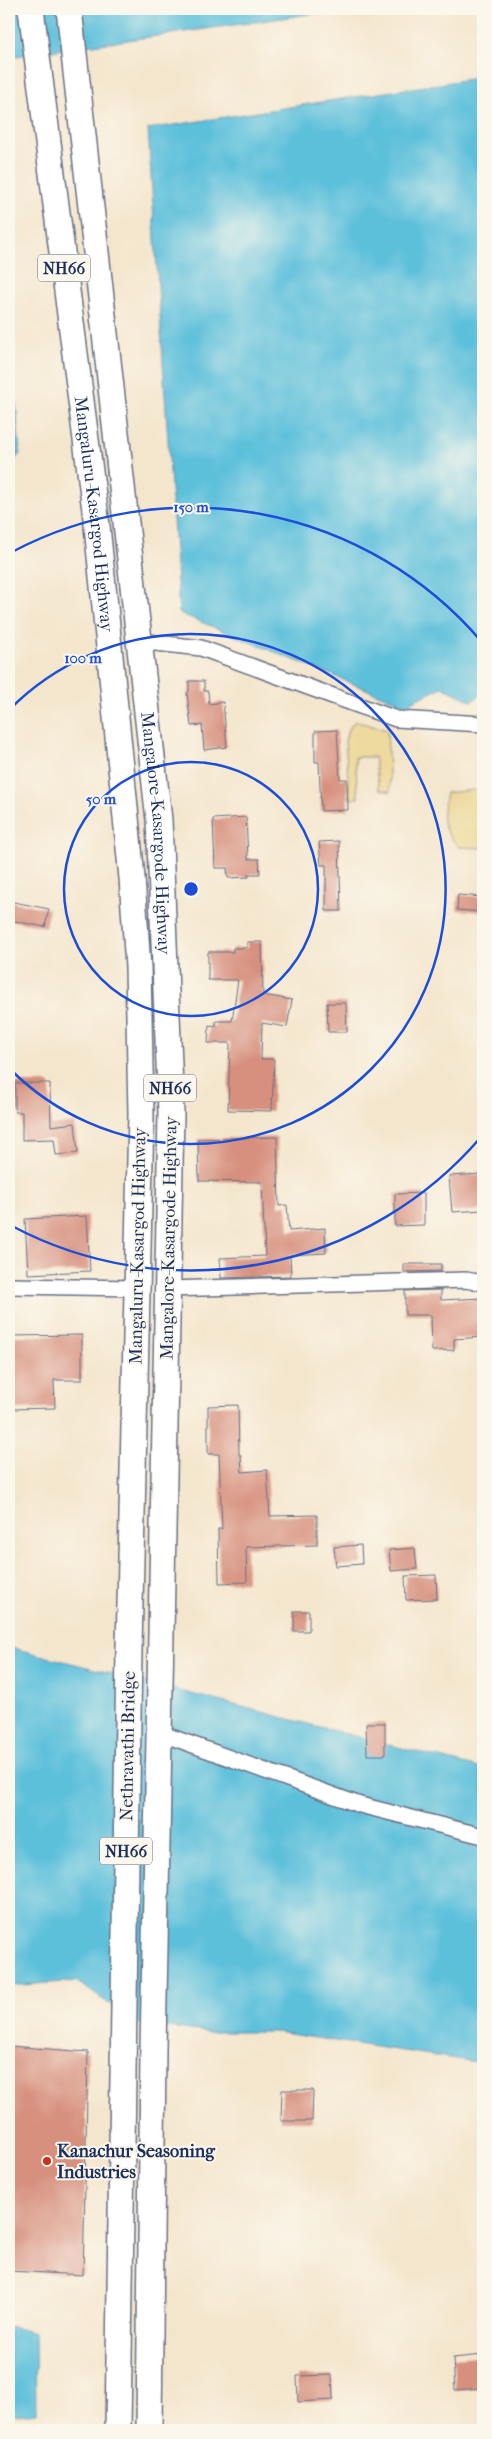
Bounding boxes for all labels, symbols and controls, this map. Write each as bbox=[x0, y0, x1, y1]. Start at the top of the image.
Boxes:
road number: NH66 bbox=[38, 254, 90, 282]
street label: Mangaluru-Kasargod Highway bbox=[70, 395, 118, 634]
text: 150 m bbox=[173, 498, 209, 516]
text: 100 m bbox=[64, 649, 102, 667]
street label: Mangalore-Kasargode Highway bbox=[137, 711, 175, 956]
text: 50 m bbox=[86, 790, 117, 808]
centre of rings bbox=[182, 880, 200, 898]
road number: NH66 bbox=[144, 1074, 196, 1102]
street label: Mangalore-Kasargode Highway bbox=[156, 1115, 182, 1360]
street label: Mangaluru-Kasargod Highway bbox=[125, 1126, 151, 1365]
street label: Nethravathi Bridge bbox=[116, 1671, 140, 1821]
road number: NH66 bbox=[100, 1838, 152, 1864]
place label: Kanachur Seasoning Industries bbox=[57, 2141, 216, 2183]
marker: Kanachur Seasoning Industries bbox=[41, 2155, 53, 2167]

